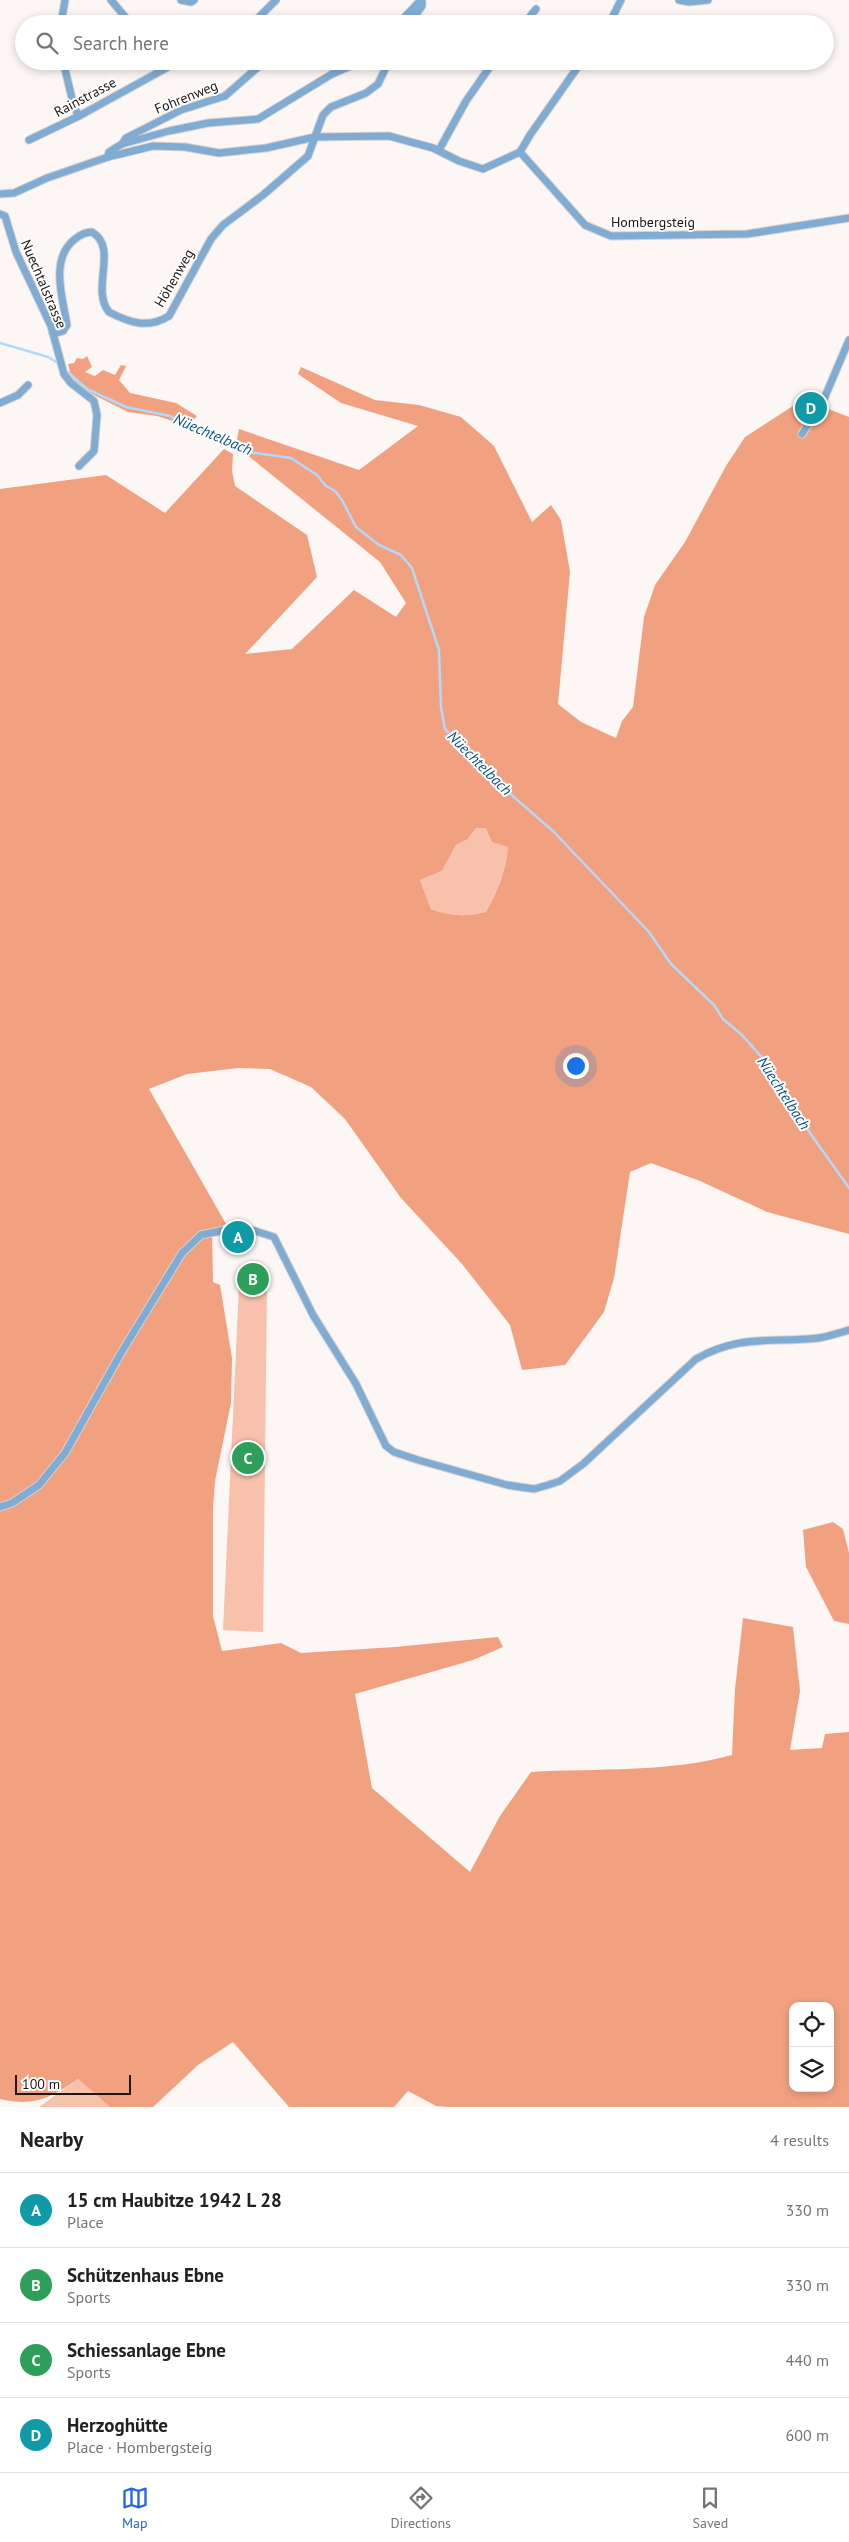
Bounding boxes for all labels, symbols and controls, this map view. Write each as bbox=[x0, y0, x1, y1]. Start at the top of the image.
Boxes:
search box bbox=[15, 15, 834, 70]
icon: search bbox=[33, 29, 61, 57]
text: Search here bbox=[73, 31, 169, 55]
street label: Rainstrasse bbox=[51, 73, 119, 121]
street label: Fohrenweg bbox=[152, 76, 220, 118]
street label: Hombergsteig bbox=[611, 213, 695, 231]
street label: Nuechtalstrasse bbox=[17, 237, 71, 331]
street label: Höhenweg bbox=[150, 246, 198, 310]
pin: D bbox=[795, 389, 827, 427]
water label: Nüechtelbach bbox=[171, 409, 255, 459]
water label: Nüechtelbach bbox=[444, 727, 516, 799]
your location bbox=[563, 1053, 589, 1079]
water label: Nüechtelbach bbox=[753, 1053, 815, 1133]
pin: A bbox=[222, 1218, 254, 1256]
pin: B bbox=[237, 1260, 269, 1298]
pin: C bbox=[232, 1439, 264, 1477]
map controls bbox=[789, 2002, 834, 2092]
button: locate bbox=[789, 2002, 834, 2047]
button: layers bbox=[789, 2047, 834, 2092]
scale bar bbox=[15, 2072, 131, 2095]
text: 100 m bbox=[22, 2075, 60, 2093]
text: Nearby bbox=[20, 2126, 83, 2153]
text: 4 results bbox=[770, 2130, 829, 2150]
text: 15 cm Haubitze 1942 L 28 bbox=[67, 2188, 282, 2212]
text: A bbox=[31, 2200, 41, 2220]
text: 330 m bbox=[786, 2200, 829, 2220]
text: Place bbox=[67, 2212, 104, 2232]
text: Schützenhaus Ebne bbox=[67, 2263, 224, 2287]
text: B bbox=[31, 2275, 41, 2295]
text: 330 m bbox=[786, 2275, 829, 2295]
text: Sports bbox=[67, 2287, 111, 2307]
text: Schiessanlage Ebne bbox=[67, 2338, 226, 2362]
text: C bbox=[32, 2350, 40, 2370]
text: 440 m bbox=[786, 2350, 829, 2370]
text: Sports bbox=[67, 2362, 111, 2382]
text: Herzoghütte bbox=[67, 2413, 168, 2437]
text: D bbox=[31, 2425, 41, 2445]
text: 600 m bbox=[786, 2425, 829, 2445]
text: Place · Hombergsteig bbox=[67, 2437, 212, 2457]
tab: Map bbox=[121, 2484, 149, 2532]
tab: Directions bbox=[390, 2484, 451, 2532]
tab: Saved bbox=[693, 2484, 728, 2532]

